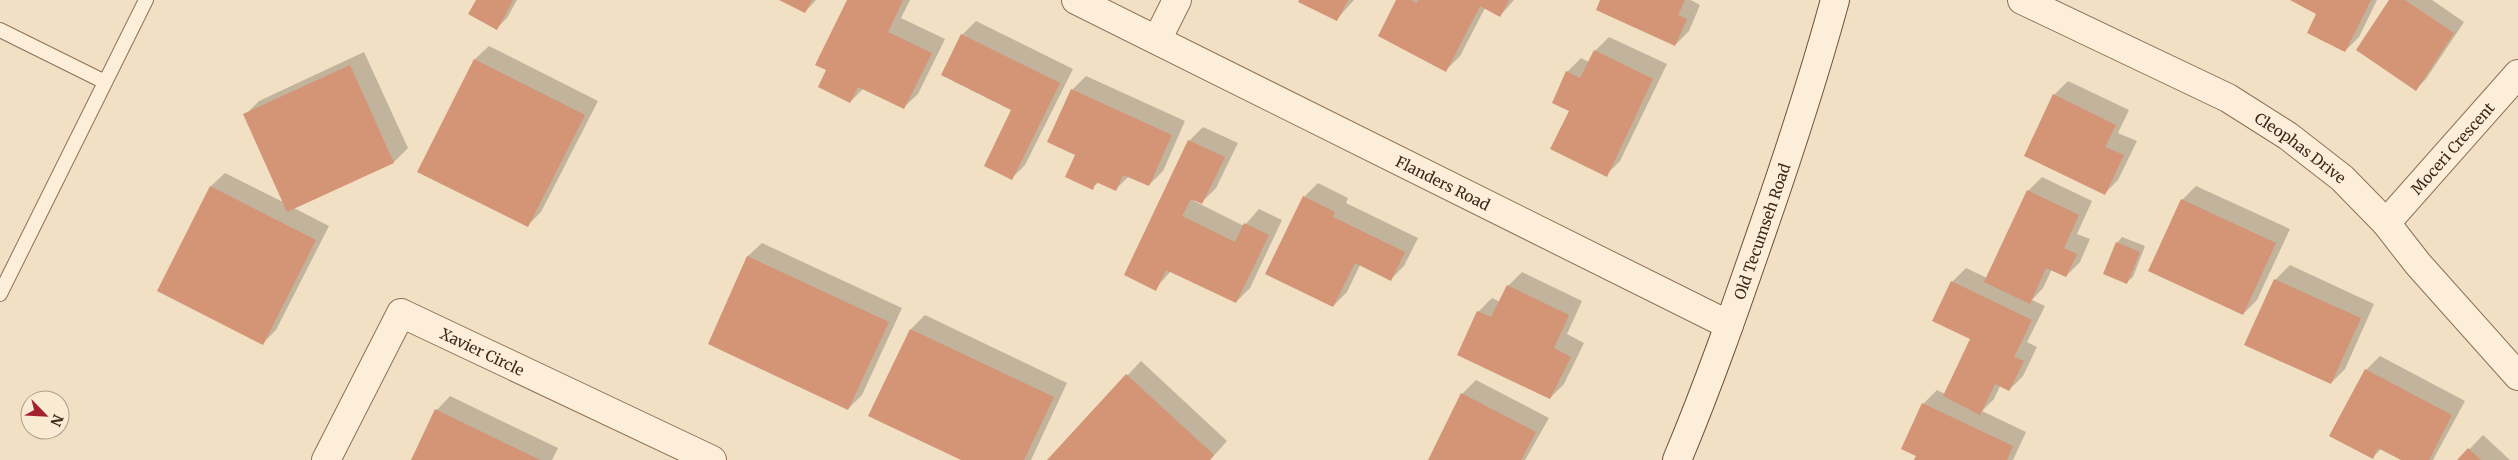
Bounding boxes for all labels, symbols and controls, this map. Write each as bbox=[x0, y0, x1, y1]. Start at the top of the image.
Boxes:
street label: Moceri Crescent bbox=[2407, 98, 2498, 198]
street label: Cleophas Drive bbox=[2251, 108, 2350, 187]
street label: Flanders Road bbox=[1393, 151, 1493, 214]
street label: Old Tecumseh Road bbox=[1729, 161, 1794, 302]
street label: Xavier Circle bbox=[437, 323, 528, 380]
north arrow bbox=[20, 390, 70, 440]
text: N bbox=[46, 412, 67, 429]

